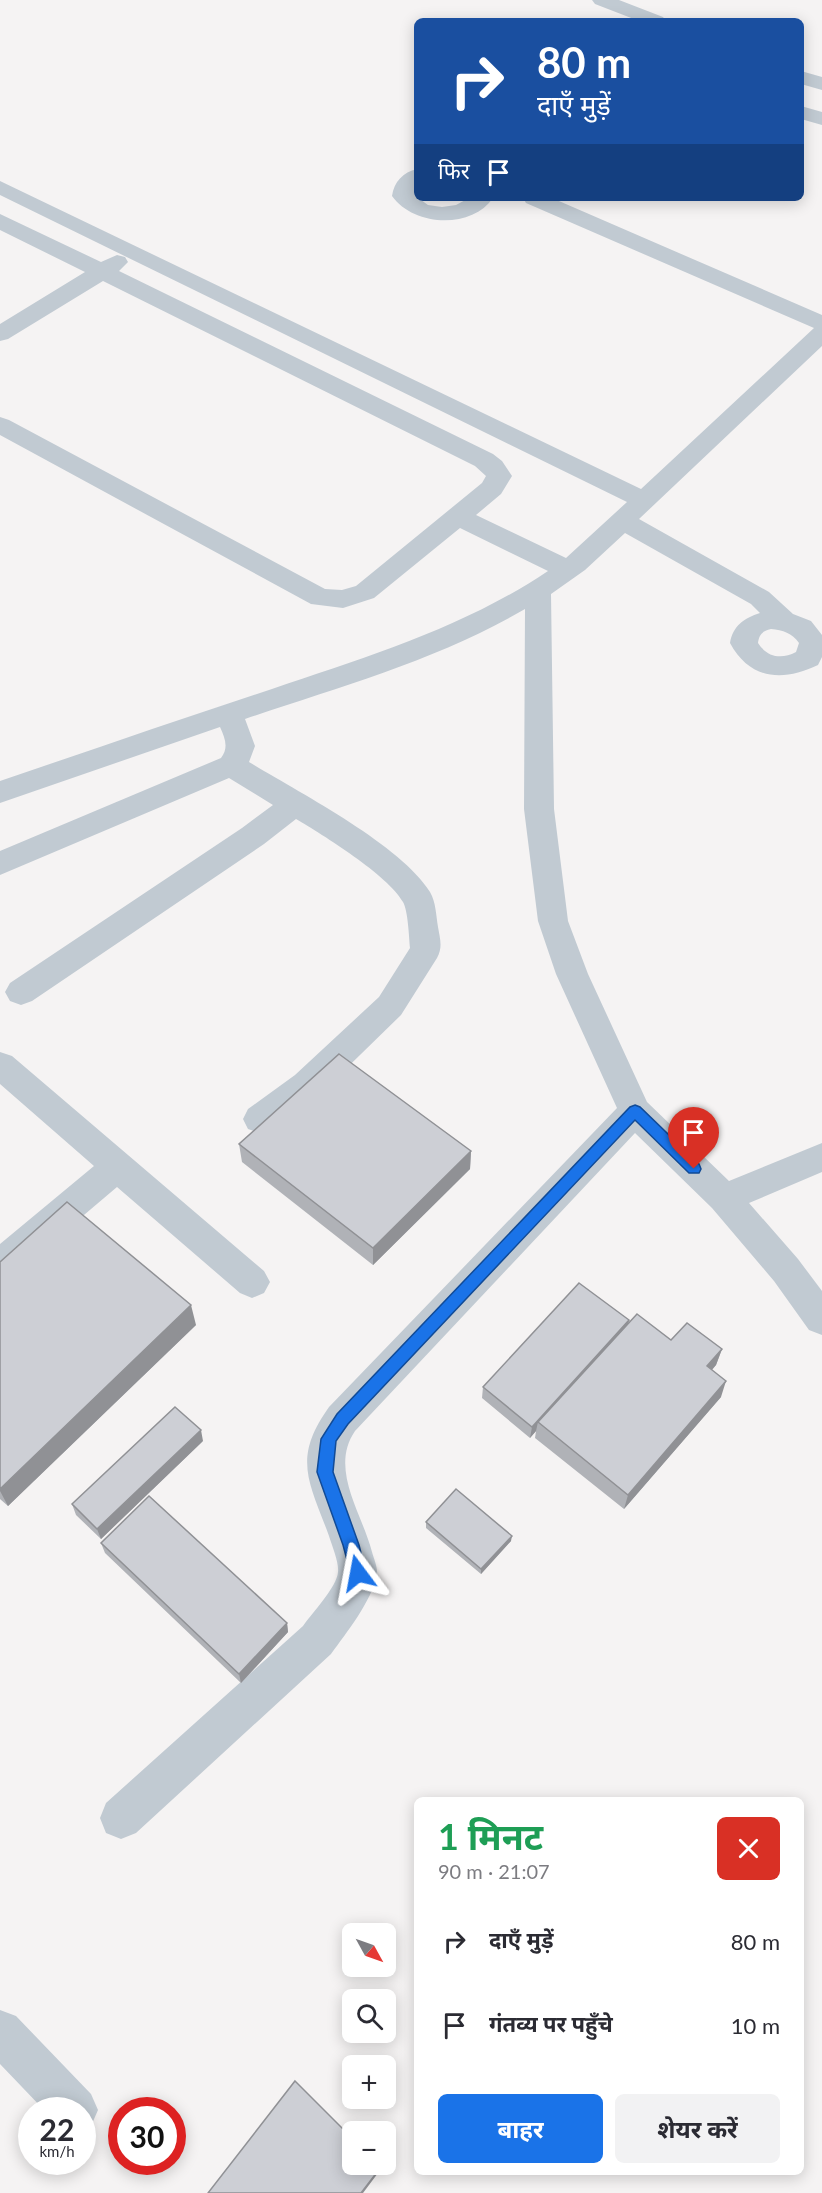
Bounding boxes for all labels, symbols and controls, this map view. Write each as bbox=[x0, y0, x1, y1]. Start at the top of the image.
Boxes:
text: 80 m bbox=[537, 37, 631, 87]
icon: right bbox=[438, 42, 516, 120]
text: दाएँ मुड़ें bbox=[537, 88, 611, 121]
icon: arrive bbox=[482, 156, 515, 189]
text: फिर bbox=[438, 157, 470, 184]
pin bbox=[668, 1107, 719, 1169]
icon: arrive bbox=[677, 1116, 710, 1149]
position arrow bbox=[326, 1541, 390, 1605]
text: 1 मिनट bbox=[438, 1814, 543, 1858]
button: close bbox=[717, 1817, 780, 1880]
text: 90 m · 21:07 bbox=[438, 1859, 550, 1883]
north arrow bbox=[342, 1923, 396, 1977]
map controls bbox=[342, 1923, 396, 2175]
icon: right bbox=[438, 1925, 471, 1958]
text: दाएँ मुड़ें bbox=[489, 1926, 553, 1953]
text: 80 m bbox=[731, 1928, 780, 1955]
button: search bbox=[342, 1989, 396, 2043]
icon: arrive bbox=[438, 2009, 471, 2042]
text: गंतव्य पर पहुँचे bbox=[489, 2010, 613, 2037]
text: 10 m bbox=[731, 2012, 780, 2039]
button: + bbox=[342, 2055, 396, 2109]
button: बाहर bbox=[438, 2094, 603, 2163]
button: शेयर करें bbox=[615, 2094, 780, 2163]
speed limit sign: 30 bbox=[108, 2097, 186, 2175]
text: 22 bbox=[40, 2111, 74, 2147]
button: − bbox=[342, 2121, 396, 2175]
text: km/h bbox=[39, 2142, 75, 2160]

